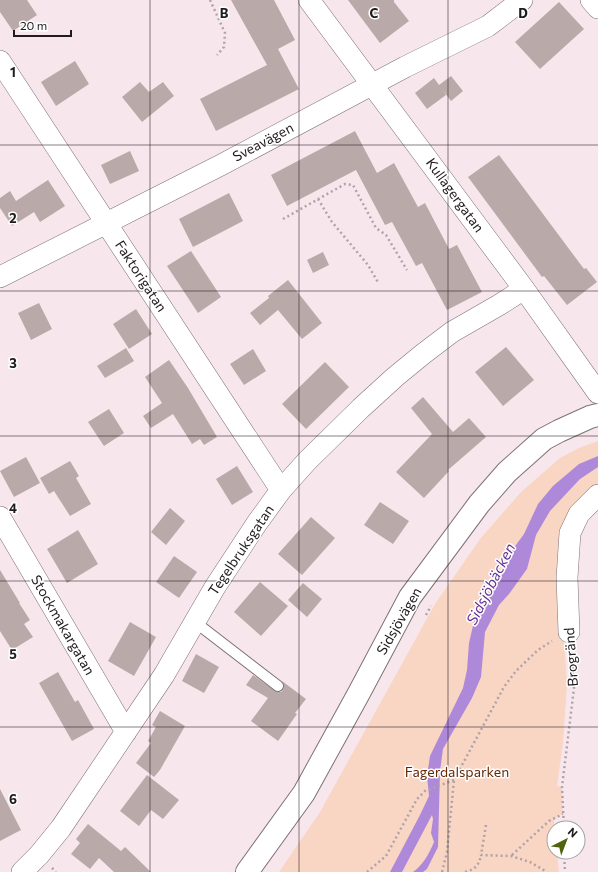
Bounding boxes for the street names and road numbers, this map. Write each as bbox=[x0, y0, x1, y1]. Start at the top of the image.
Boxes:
street label: Sveavägen bbox=[229, 118, 296, 165]
street label: Kullagergatan bbox=[423, 154, 488, 235]
street label: Faktorigatan bbox=[112, 237, 171, 315]
street label: Tegelbruksgatan bbox=[204, 501, 277, 598]
street label: Stockmakargatan bbox=[28, 572, 99, 678]
street label: Sidsjövägen bbox=[372, 584, 425, 658]
street label: Brogränd bbox=[560, 627, 581, 687]

